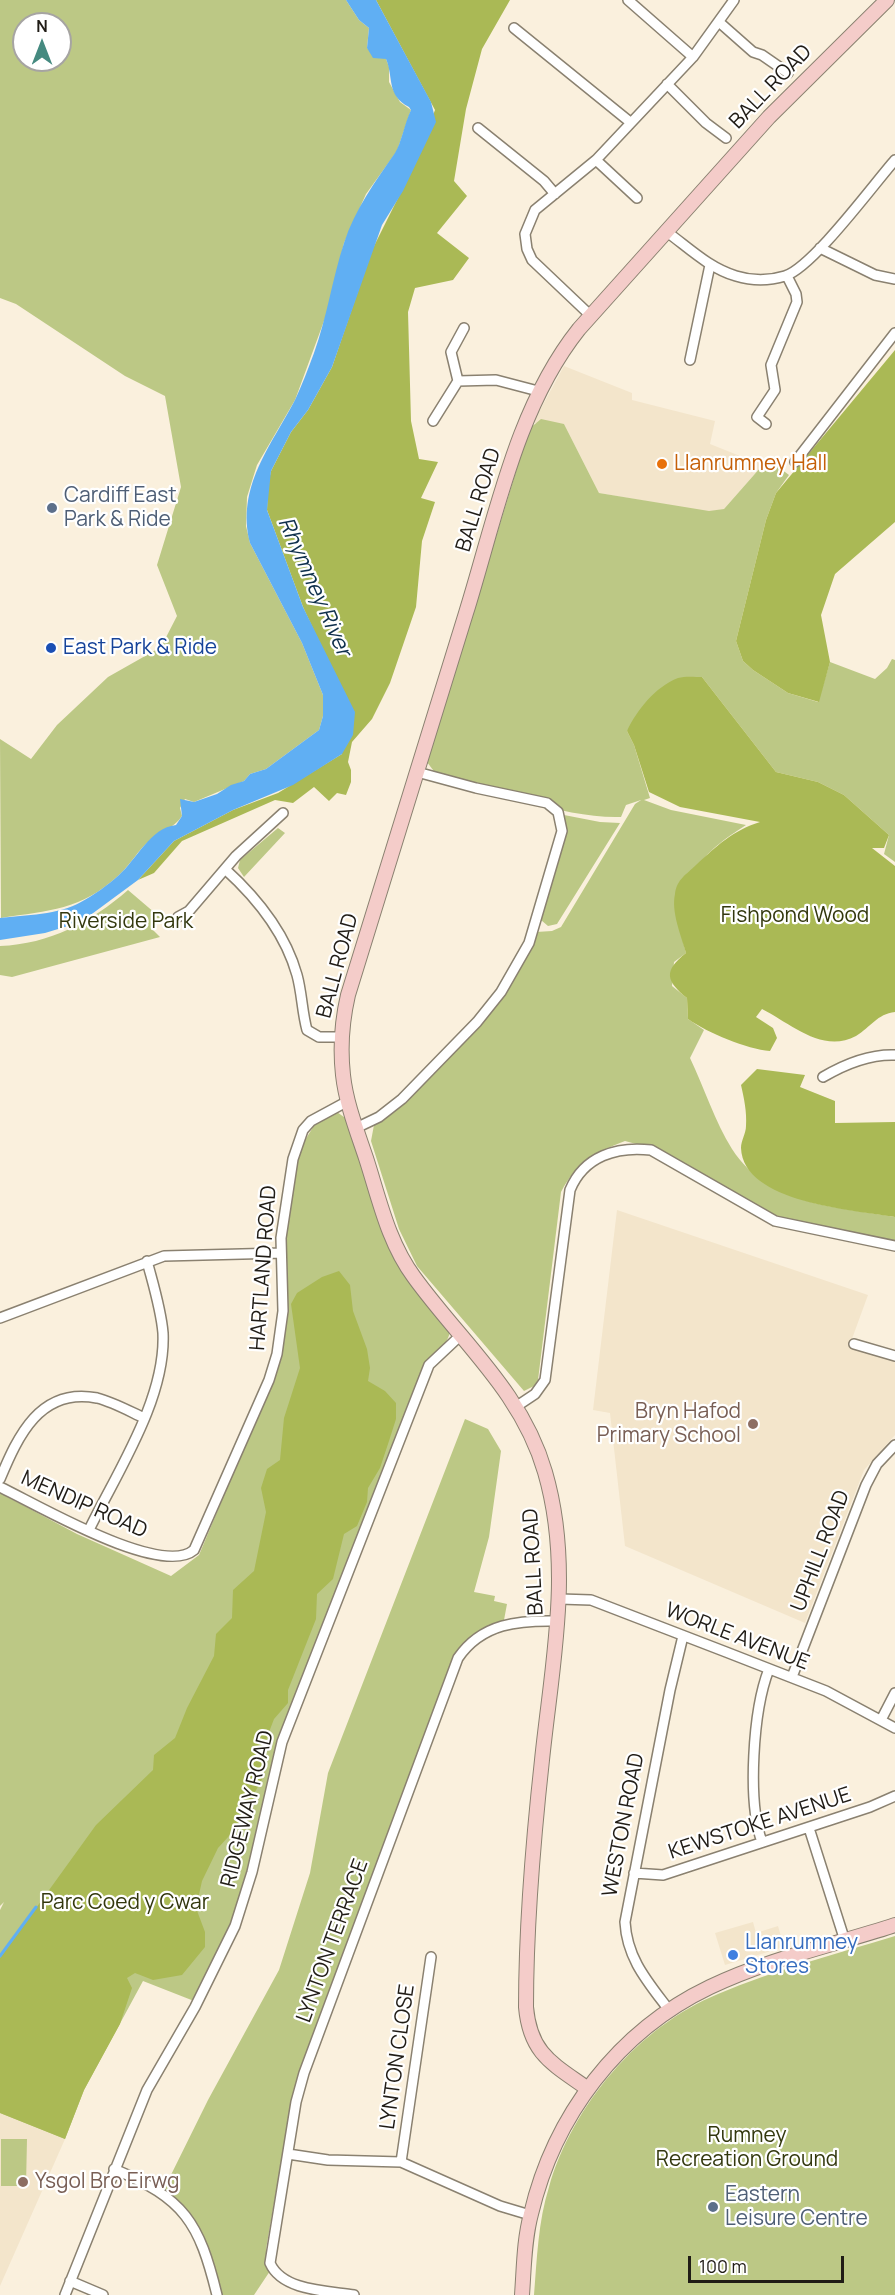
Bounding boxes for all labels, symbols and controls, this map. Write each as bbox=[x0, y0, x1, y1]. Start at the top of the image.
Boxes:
north arrow bbox=[12, 12, 72, 72]
text: N bbox=[36, 15, 48, 37]
street label: BALL ROAD bbox=[725, 40, 817, 134]
street label: BALL ROAD bbox=[451, 445, 507, 555]
place label: Llanrumney Hall bbox=[674, 451, 827, 477]
marker: Llanrumney Hall bbox=[655, 457, 669, 471]
place label: Cardiff East Park & Ride bbox=[64, 483, 177, 533]
marker: Cardiff East Park & Ride bbox=[45, 501, 59, 515]
water label: Rhymney River bbox=[272, 513, 356, 661]
place label: East Park & Ride bbox=[63, 635, 217, 661]
marker: East Park & Ride bbox=[44, 641, 58, 655]
park label: Fishpond Wood bbox=[721, 903, 869, 929]
park label: Riverside Park bbox=[59, 909, 193, 935]
street label: BALL ROAD bbox=[312, 911, 364, 1021]
street label: HARTLAND ROAD bbox=[246, 1185, 282, 1351]
place label: Bryn Hafod Primary School bbox=[597, 1399, 741, 1449]
marker: Bryn Hafod Primary School bbox=[746, 1417, 760, 1431]
street label: MENDIP ROAD bbox=[17, 1466, 151, 1544]
street label: UPHILL ROAD bbox=[786, 1487, 856, 1615]
street label: BALL ROAD bbox=[519, 1508, 549, 1616]
street label: WORLE AVENUE bbox=[661, 1598, 813, 1676]
street label: RIDGEWAY ROAD bbox=[216, 1728, 280, 1890]
street label: WESTON ROAD bbox=[598, 1751, 650, 1899]
street label: KEWSTOKE AVENUE bbox=[666, 1783, 854, 1865]
street label: LYNTON TERRACE bbox=[292, 1856, 374, 2026]
park label: Parc Coed y Cwar bbox=[41, 1890, 209, 1916]
place label: Llanrumney Stores bbox=[745, 1930, 858, 1980]
marker: Llanrumney Stores bbox=[726, 1948, 740, 1962]
street label: LYNTON CLOSE bbox=[375, 1983, 421, 2131]
park label: Rumney Recreation Ground bbox=[656, 2123, 838, 2173]
place label: Ysgol Bro Eirwg bbox=[35, 2169, 179, 2195]
marker: Ysgol Bro Eirwg bbox=[16, 2175, 30, 2189]
place label: Eastern Leisure Centre bbox=[725, 2182, 868, 2232]
marker: Eastern Leisure Centre bbox=[706, 2200, 720, 2214]
scale bar bbox=[691, 2244, 847, 2282]
text: 100 m bbox=[699, 2254, 747, 2278]

